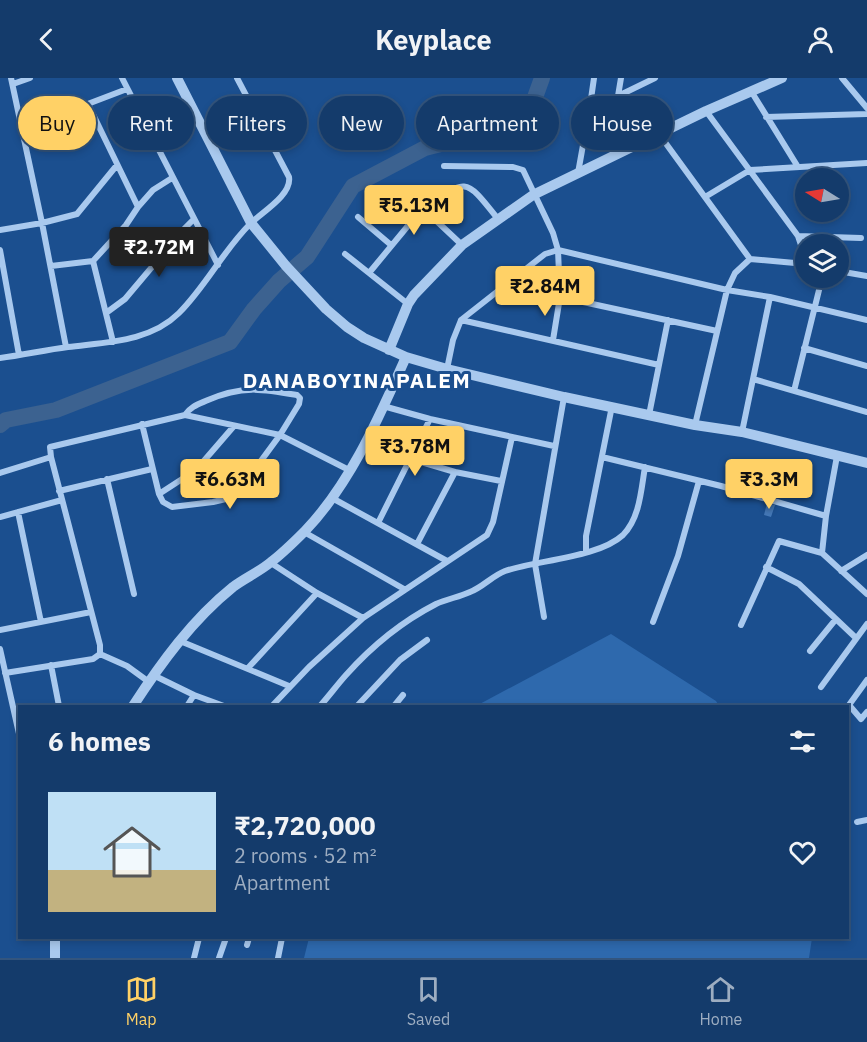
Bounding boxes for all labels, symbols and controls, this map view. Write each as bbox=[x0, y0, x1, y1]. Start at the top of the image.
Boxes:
text: Keyplace bbox=[375, 22, 492, 57]
icon: back bbox=[30, 23, 63, 56]
icon: person bbox=[804, 23, 837, 56]
chip: Buy bbox=[18, 96, 96, 150]
chip: Rent bbox=[108, 96, 194, 150]
chip: Filters bbox=[206, 96, 307, 150]
chip: New bbox=[319, 96, 404, 150]
chip: Apartment bbox=[416, 96, 559, 150]
chip: House bbox=[571, 96, 673, 150]
north arrow bbox=[795, 168, 849, 222]
map controls bbox=[795, 168, 849, 288]
pin: ₹5.13M bbox=[365, 185, 463, 236]
text: ₹5.13M bbox=[378, 191, 450, 218]
pin: ₹2.72M bbox=[110, 227, 208, 278]
text: ₹2.72M bbox=[123, 233, 195, 260]
button: layers bbox=[795, 234, 849, 288]
pin: ₹2.84M bbox=[496, 266, 594, 317]
text: ₹2.84M bbox=[509, 272, 581, 299]
district label: DANABOYINAPALEM bbox=[243, 366, 471, 394]
pin: ₹3.78M bbox=[366, 426, 464, 477]
text: ₹3.78M bbox=[379, 432, 451, 459]
pin: ₹6.63M bbox=[181, 459, 279, 510]
pin: ₹3.3M bbox=[727, 459, 811, 510]
text: ₹6.63M bbox=[194, 465, 266, 492]
text: ₹3.3M bbox=[739, 465, 799, 492]
text: 6 homes bbox=[48, 724, 151, 758]
icon: filters bbox=[786, 725, 819, 758]
text: ₹2,720,000 bbox=[234, 808, 376, 842]
icon: home bbox=[96, 816, 168, 888]
icon: heart bbox=[786, 836, 819, 869]
text: 2 rooms · 52 m² bbox=[234, 842, 377, 869]
text: Apartment bbox=[234, 869, 330, 896]
tab: Map bbox=[125, 973, 158, 1029]
tab: Saved bbox=[407, 973, 450, 1029]
tab: Home bbox=[699, 973, 742, 1029]

